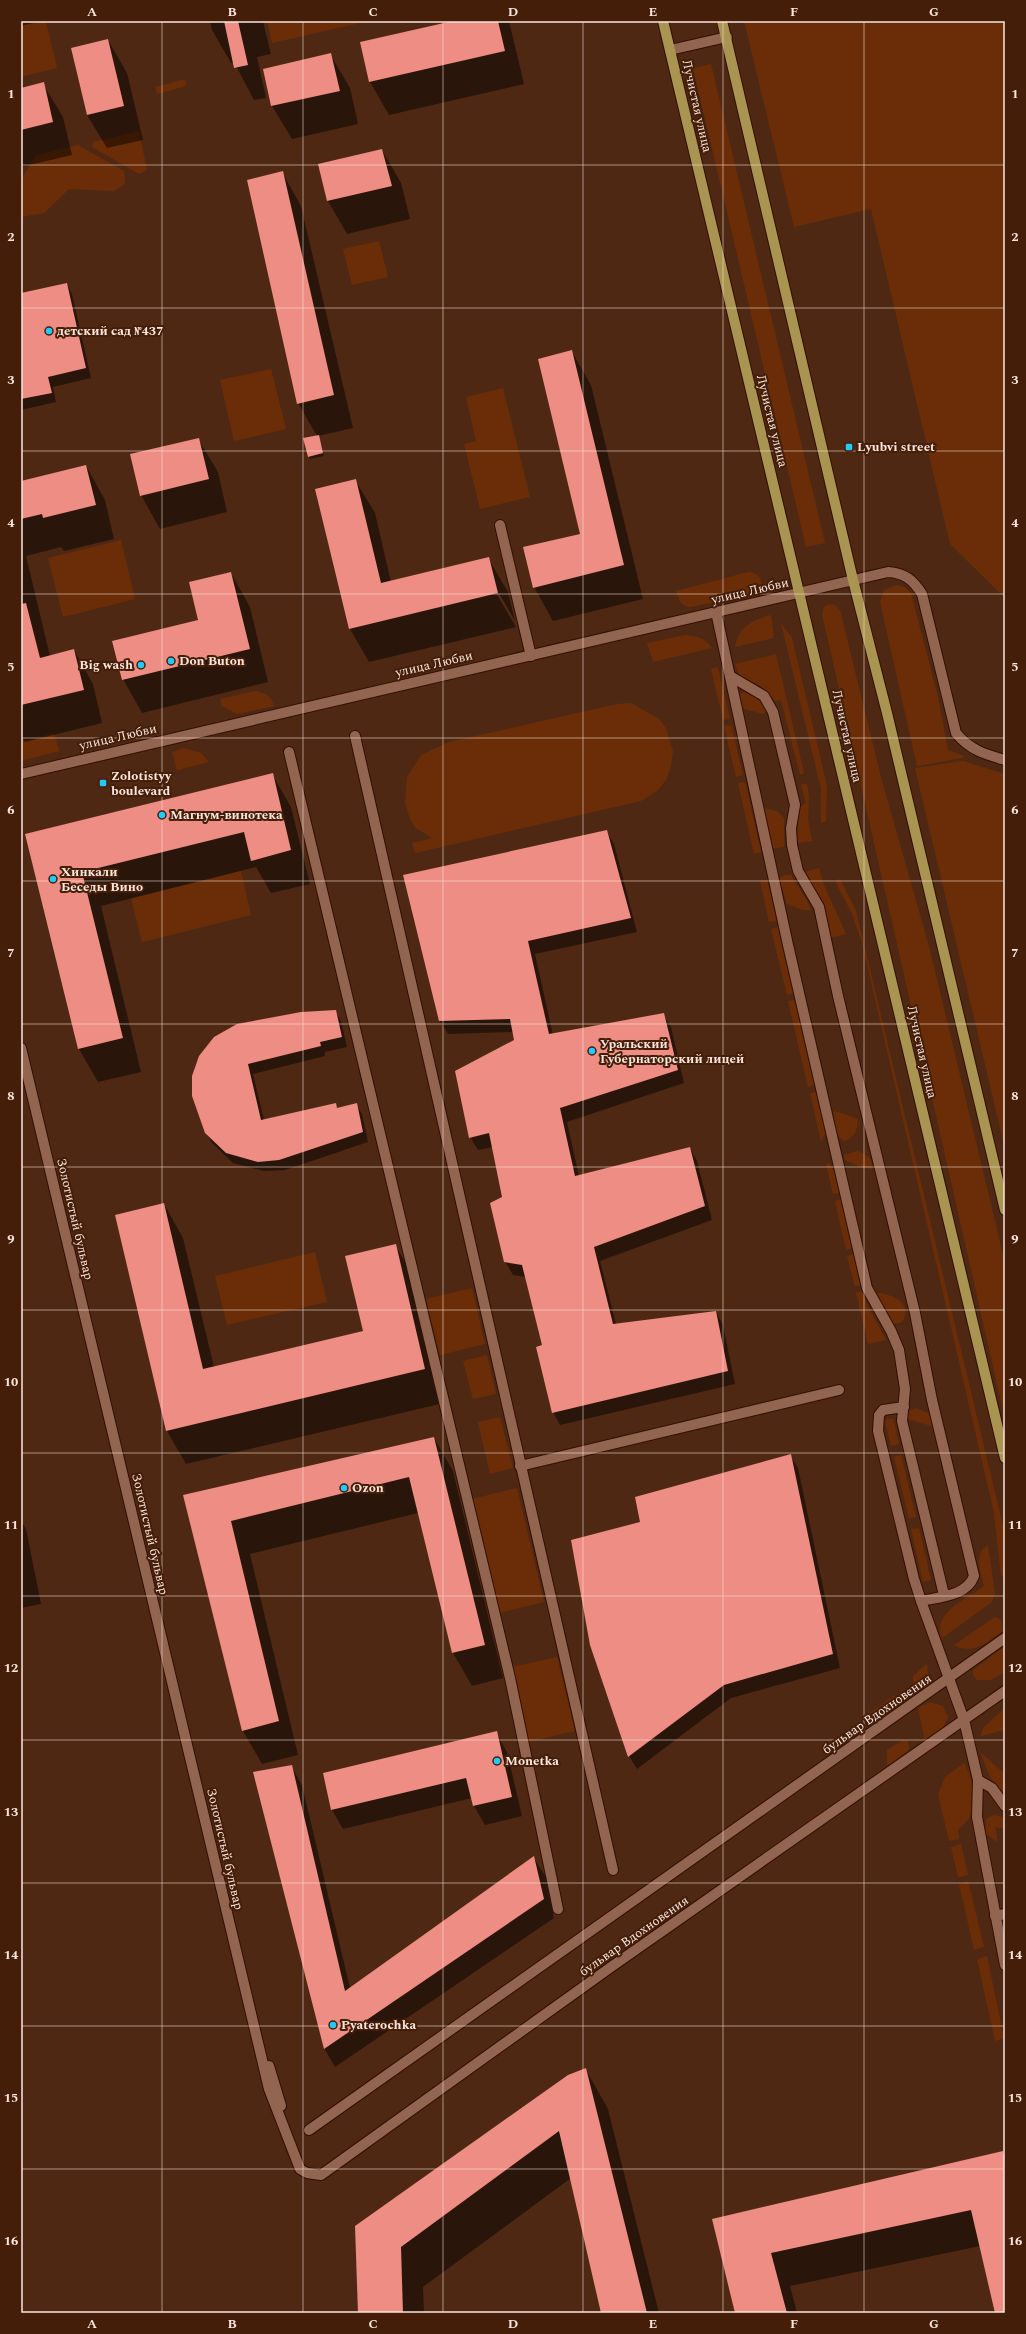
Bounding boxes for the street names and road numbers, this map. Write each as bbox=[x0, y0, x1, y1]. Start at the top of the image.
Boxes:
street label: Лучистая улица bbox=[677, 58, 718, 155]
street label: Лучистая улица bbox=[751, 373, 793, 470]
street label: улица Любви bbox=[708, 572, 791, 610]
street label: улица Любви bbox=[392, 645, 475, 683]
street label: Лучистая улица bbox=[827, 688, 868, 785]
street label: улица Любви bbox=[76, 718, 159, 756]
street label: Лучистая улица bbox=[902, 1004, 943, 1101]
street label: Золотистый бульвар bbox=[51, 1156, 99, 1282]
street label: Золотистый бульвар bbox=[126, 1471, 174, 1597]
street label: бульвар Вдохновения bbox=[818, 1669, 936, 1759]
street label: Золотистый бульвар bbox=[201, 1786, 249, 1912]
street label: бульвар Вдохновения bbox=[575, 1891, 693, 1981]

